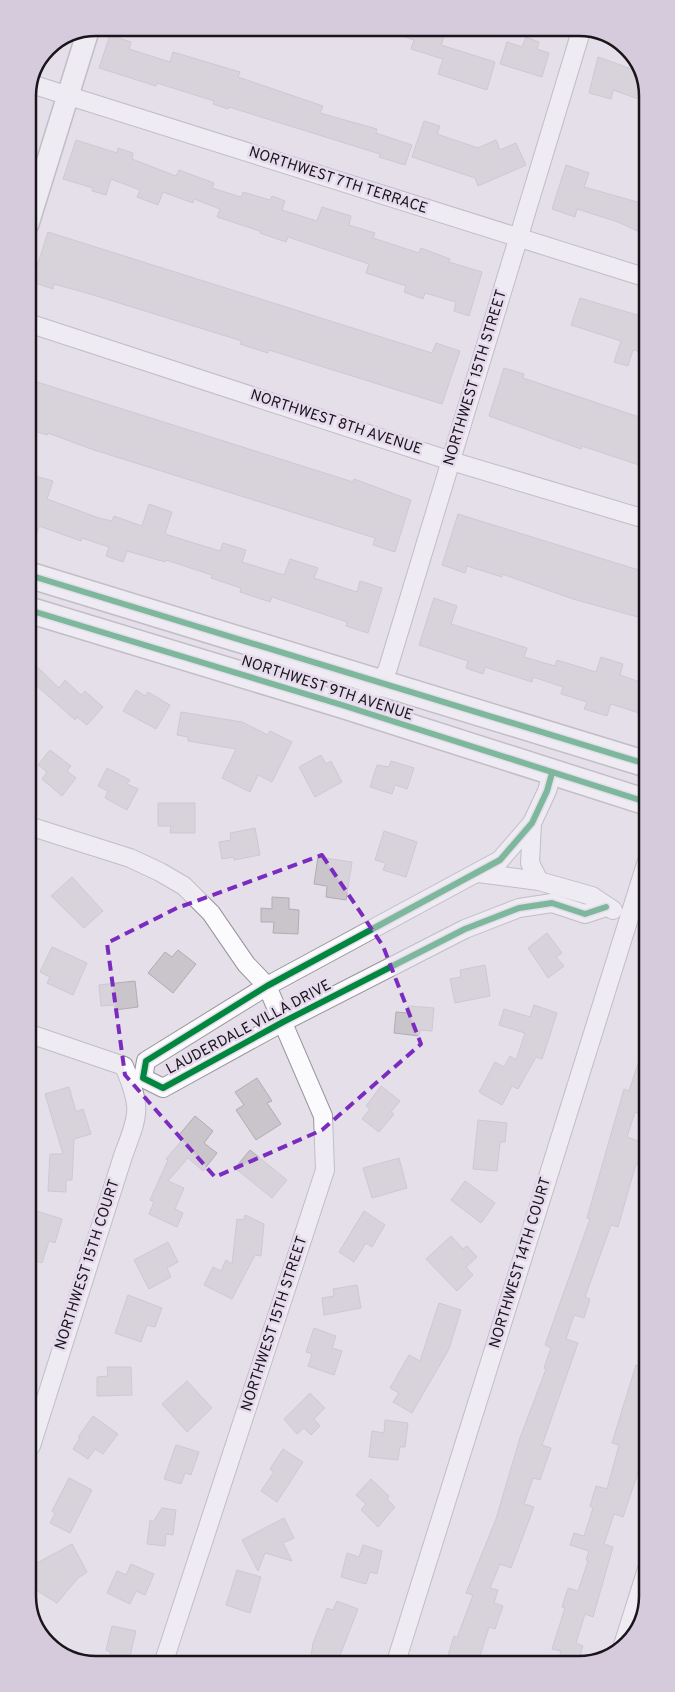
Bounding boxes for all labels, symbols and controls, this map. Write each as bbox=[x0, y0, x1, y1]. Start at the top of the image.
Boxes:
street label: NORTHWEST 7TH TERRACE bbox=[246, 143, 430, 219]
street label: NORTHWEST 15TH STREET bbox=[440, 288, 512, 468]
street label: NORTHWEST 8TH AVENUE bbox=[248, 386, 424, 460]
street label: NORTHWEST 9TH AVENUE bbox=[239, 652, 415, 726]
street label: LAUDERDALE VILLA DRIVE bbox=[163, 976, 335, 1080]
street label: NORTHWEST 14TH COURT bbox=[486, 1175, 556, 1351]
street label: NORTHWEST 15TH COURT bbox=[51, 1177, 125, 1353]
street label: NORTHWEST 15TH STREET bbox=[238, 1234, 312, 1414]

